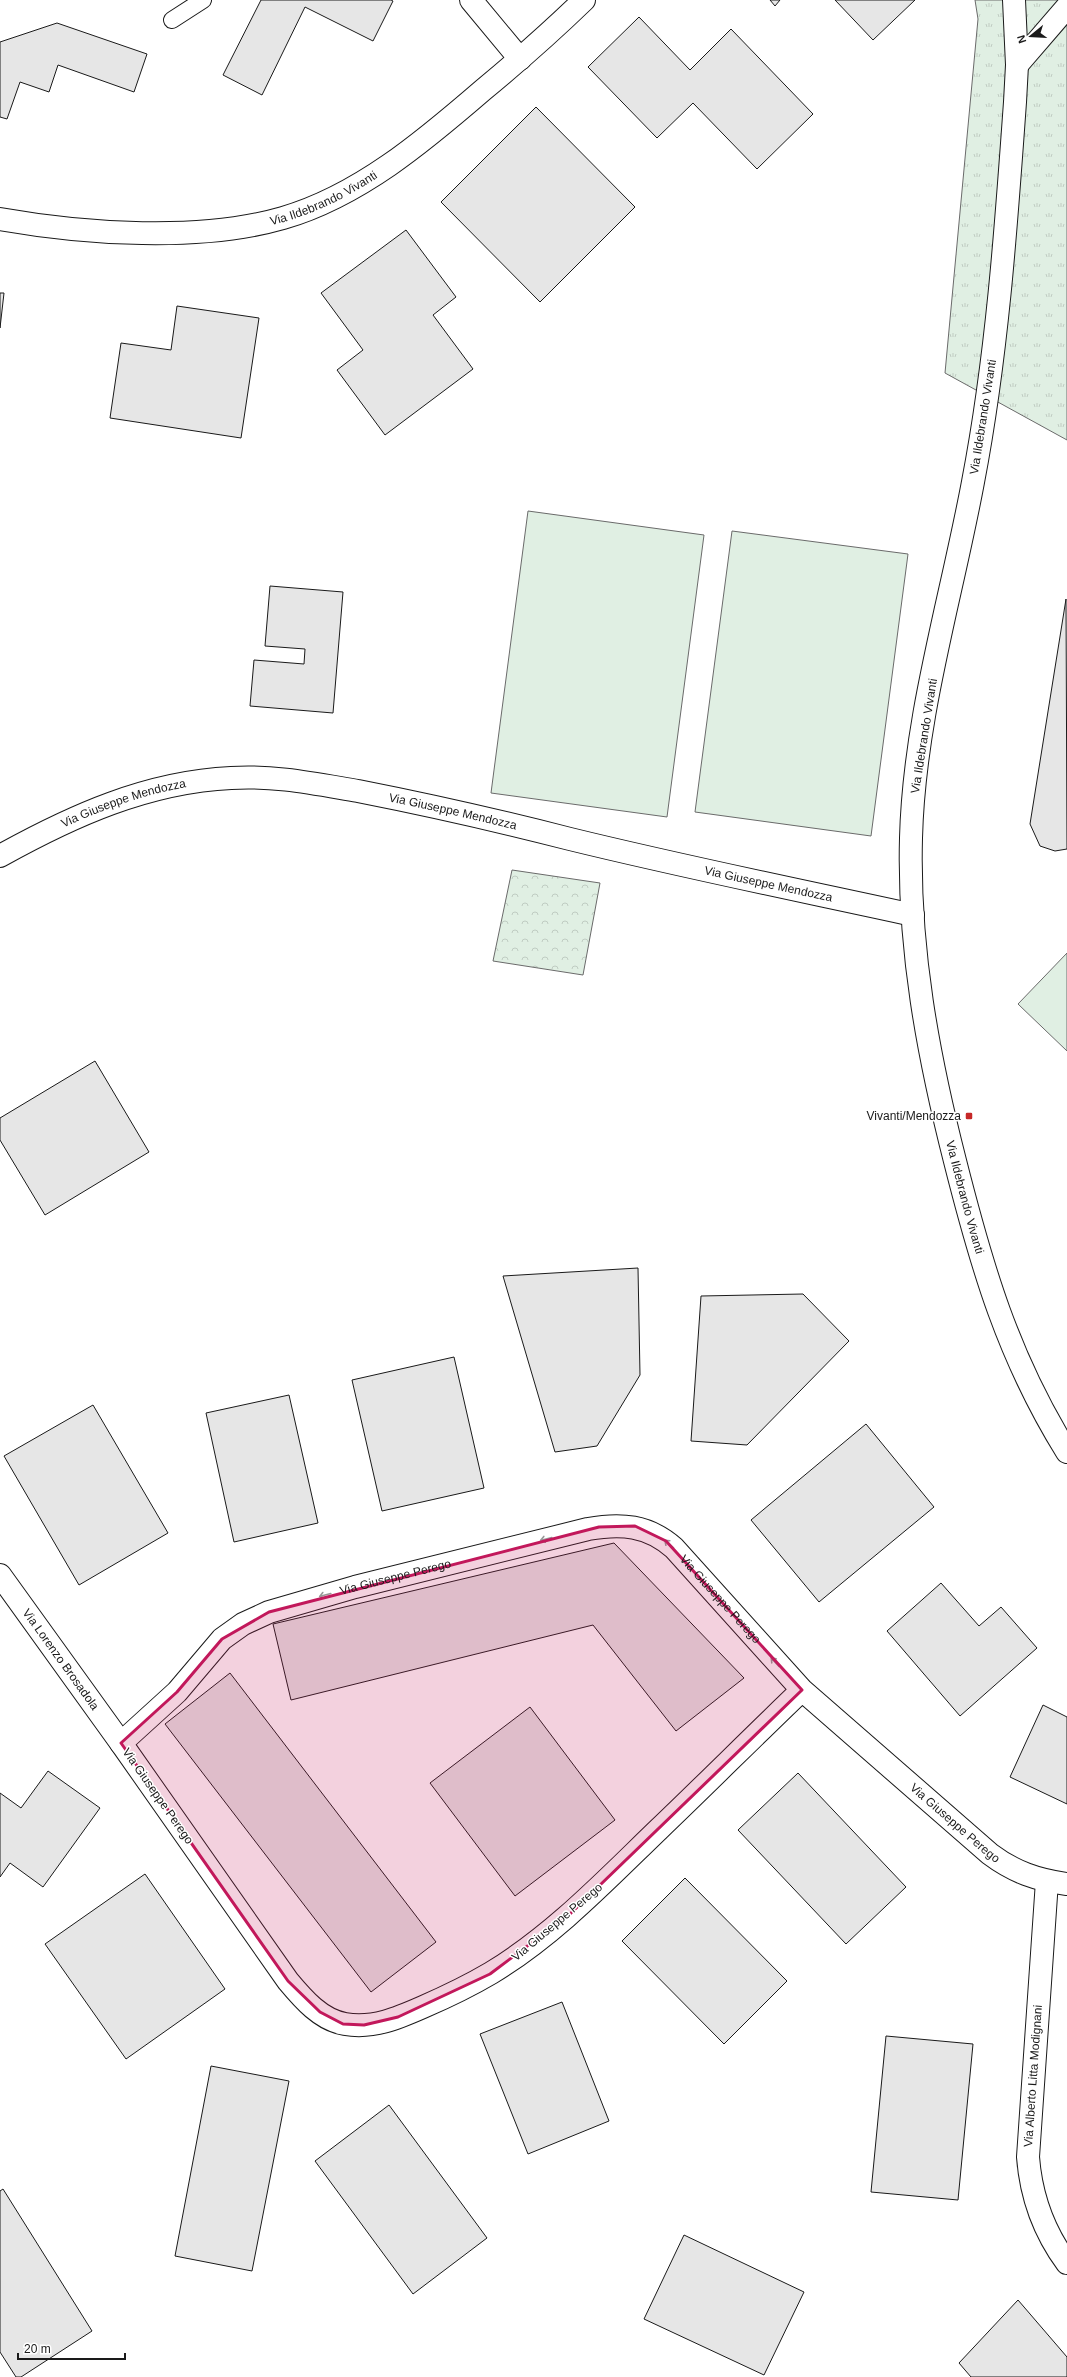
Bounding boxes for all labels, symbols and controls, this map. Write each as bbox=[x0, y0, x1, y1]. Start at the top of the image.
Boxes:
north arrow bbox=[1011, 16, 1051, 56]
text: N bbox=[1015, 33, 1028, 45]
street label: Via Ildebrando Vivanti bbox=[269, 168, 380, 228]
street label: Via Ildebrando Vivanti bbox=[967, 358, 999, 476]
street label: Via Ildebrando Vivanti bbox=[908, 677, 940, 795]
street label: Via Giuseppe Mendozza bbox=[59, 776, 187, 830]
street label: Via Giuseppe Mendozza bbox=[388, 790, 519, 833]
street label: Via Giuseppe Mendozza bbox=[703, 863, 834, 905]
place label: Vivanti/Mendozza bbox=[867, 1109, 961, 1123]
marker: Vivanti/Mendozza bbox=[964, 1111, 974, 1121]
street label: Via Ildebrando Vivanti bbox=[943, 1139, 987, 1255]
one-way arrow bbox=[539, 1536, 552, 1544]
one-way arrow bbox=[664, 1540, 674, 1549]
street label: Via Giuseppe Perego bbox=[677, 1552, 764, 1646]
street label: Via Giuseppe Perego bbox=[338, 1556, 453, 1598]
one-way arrow bbox=[318, 1592, 331, 1599]
street label: Via Lorenzo Brosadola bbox=[20, 1606, 102, 1713]
one-way arrow bbox=[770, 1657, 779, 1667]
street label: Via Giuseppe Perego bbox=[120, 1745, 197, 1847]
street label: Via Giuseppe Perego bbox=[907, 1781, 1003, 1866]
street label: Via Giuseppe Perego bbox=[509, 1880, 605, 1964]
street label: Via Alberto Litta Modignani bbox=[1021, 2004, 1045, 2148]
scale bar bbox=[18, 2335, 125, 2361]
text: 20 m bbox=[24, 2342, 51, 2356]

